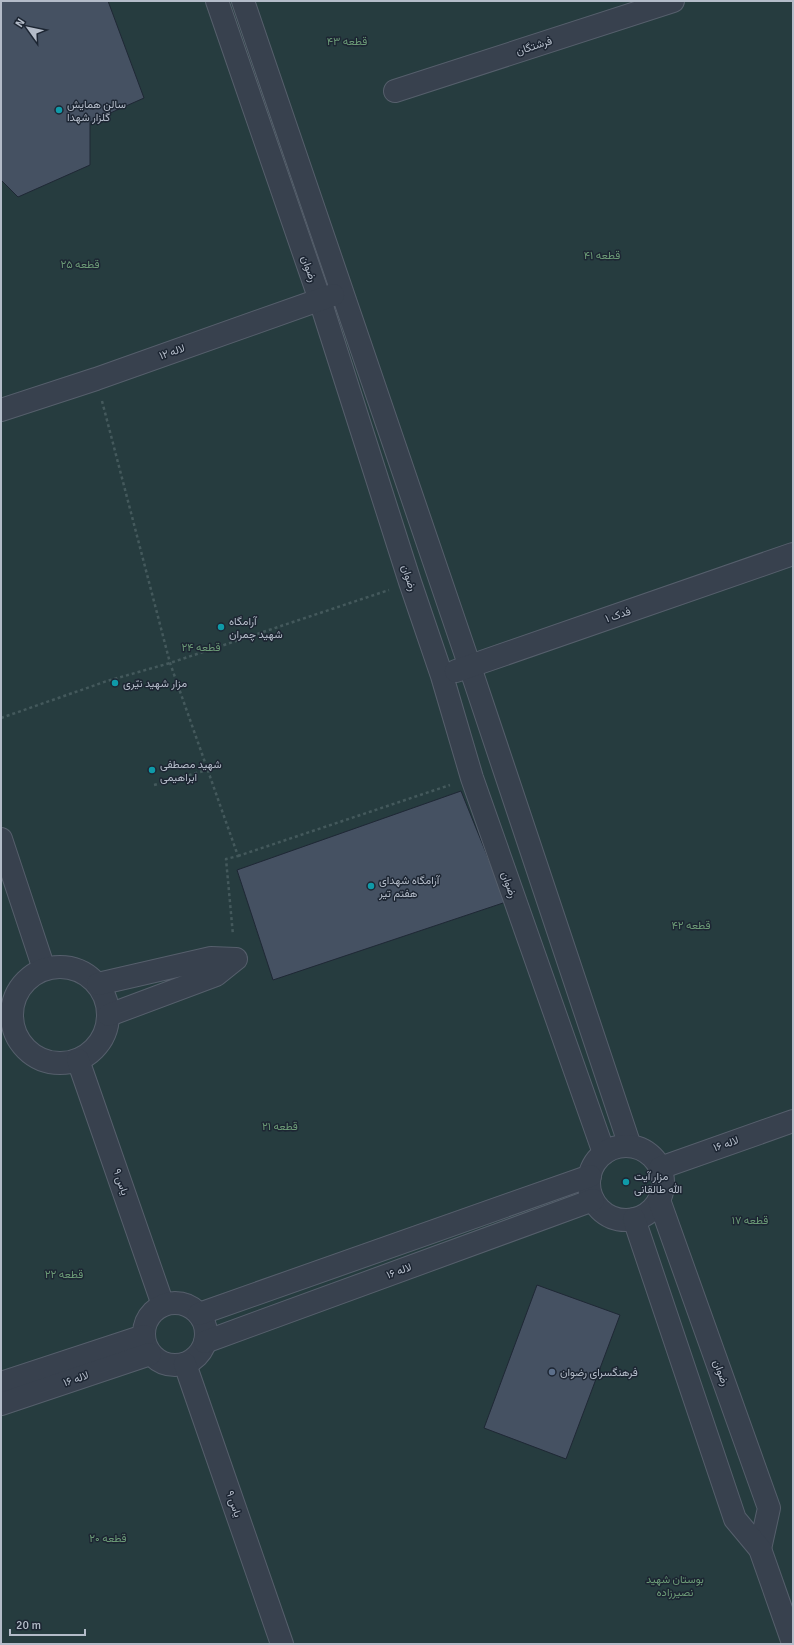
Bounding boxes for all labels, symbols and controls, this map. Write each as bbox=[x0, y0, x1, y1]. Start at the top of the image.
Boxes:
north arrow bbox=[8, 8, 48, 48]
text: N bbox=[12, 16, 28, 30]
street label: فرشتگان bbox=[514, 34, 554, 58]
park label: قطعه ۴۳ bbox=[327, 35, 367, 48]
place label: سالن همایش گلزار شهدا bbox=[67, 98, 126, 124]
marker: سالن همایش گلزار شهدا bbox=[54, 105, 64, 115]
park label: قطعه ۴۱ bbox=[584, 249, 620, 262]
street label: رضوان bbox=[298, 254, 320, 284]
park label: قطعه ۲۵ bbox=[60, 258, 100, 271]
street label: لاله ۱۲ bbox=[157, 342, 187, 362]
street label: رضوان bbox=[399, 563, 419, 593]
street label: فدک ۱ bbox=[604, 605, 632, 625]
place label: آرامگاه شهید چمران bbox=[229, 615, 283, 642]
marker: آرامگاه شهید چمران bbox=[216, 622, 226, 632]
park label: قطعه ۲۴ bbox=[182, 641, 220, 654]
place label: مزار شهید نیّری bbox=[123, 677, 187, 690]
marker: مزار شهید نیّری bbox=[110, 678, 120, 688]
place label: شهید مصطفی ابراهیمی bbox=[160, 758, 222, 784]
marker: شهید مصطفی ابراهیمی bbox=[147, 765, 157, 775]
street label: رضوان bbox=[498, 870, 520, 900]
place label: آرامگاه شهدای هفتم تیر bbox=[378, 874, 441, 901]
marker: آرامگاه شهدای هفتم تیر bbox=[366, 881, 376, 891]
park label: قطعه ۴۲ bbox=[672, 919, 710, 932]
park label: قطعه ۲۱ bbox=[262, 1120, 298, 1133]
street label: لاله ۱۶ bbox=[712, 1134, 740, 1154]
street label: یاس ۹ bbox=[110, 1167, 132, 1197]
place label: مزار آیت الله طالقانی bbox=[634, 1170, 682, 1196]
marker: مزار آیت الله طالقانی bbox=[621, 1177, 631, 1187]
park label: قطعه ۱۷ bbox=[732, 1214, 768, 1227]
street label: لاله ۱۶ bbox=[385, 1260, 413, 1282]
park label: قطعه ۲۲ bbox=[45, 1268, 83, 1281]
street label: رضوان bbox=[710, 1358, 732, 1388]
place label: فرهنگسرای رضوان bbox=[560, 1366, 638, 1379]
marker: فرهنگسرای رضوان bbox=[547, 1367, 557, 1377]
street label: لاله ۱۶ bbox=[62, 1369, 90, 1389]
street label: یاس ۹ bbox=[223, 1489, 245, 1519]
park label: قطعه ۲۰ bbox=[89, 1532, 127, 1545]
park label: بوستان شهید نصیرزاده bbox=[646, 1573, 704, 1599]
scale bar bbox=[10, 1611, 85, 1637]
text: 20 m bbox=[16, 1618, 41, 1633]

